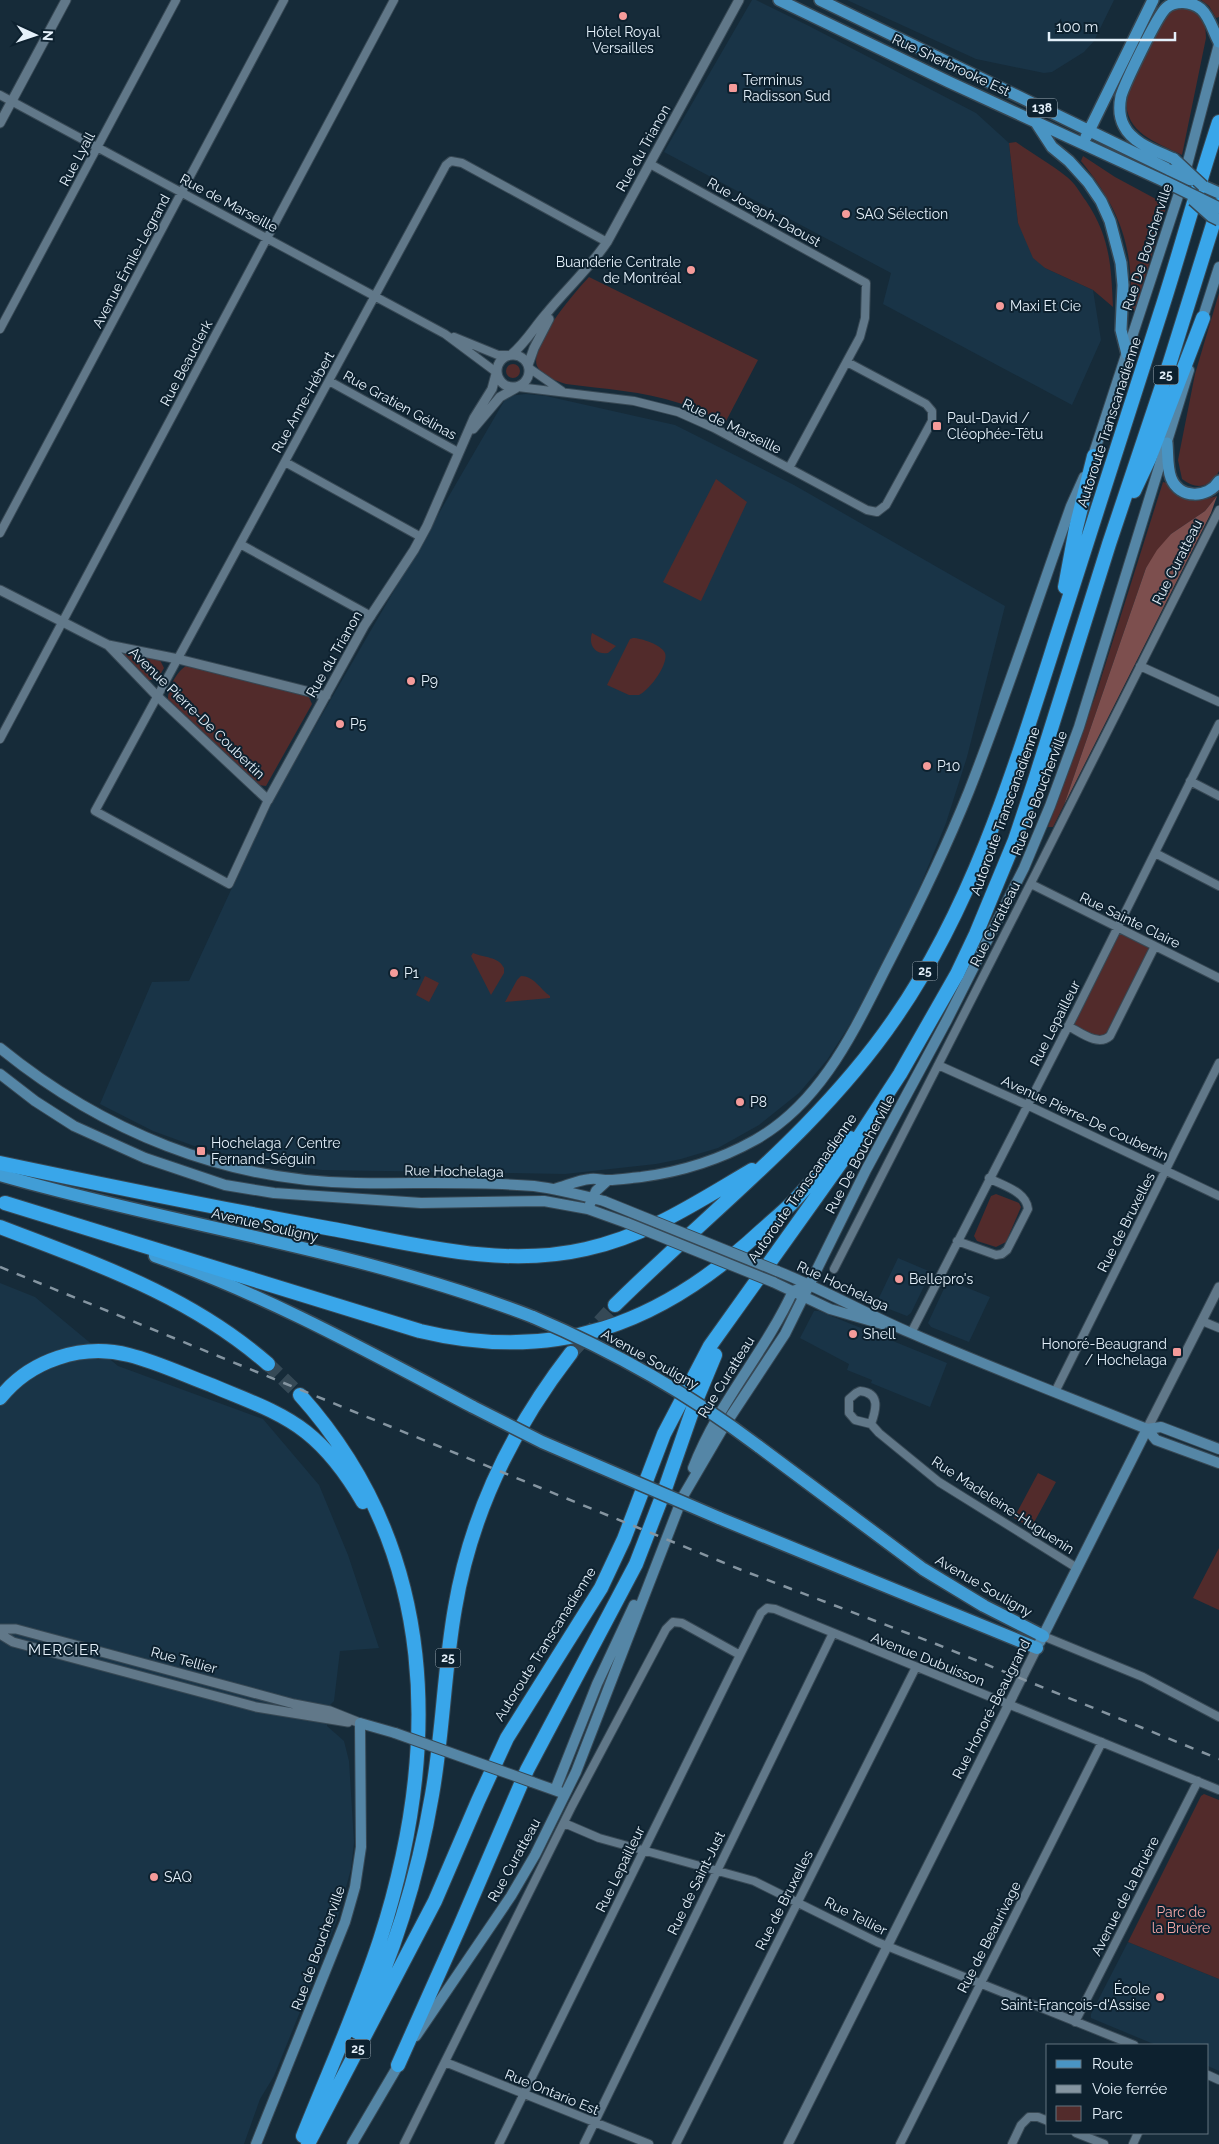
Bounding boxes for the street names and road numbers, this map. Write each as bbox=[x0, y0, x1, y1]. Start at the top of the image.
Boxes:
street label: Rue Sherbrooke Est bbox=[890, 31, 1013, 99]
road number: 138 bbox=[1027, 99, 1057, 118]
street label: Rue du Trianon bbox=[613, 102, 673, 194]
street label: Rue Lyall bbox=[56, 129, 98, 189]
street label: Rue de Marseille bbox=[177, 171, 281, 235]
street label: Rue Joseph-Daoust bbox=[705, 174, 824, 250]
street label: Rue De Boucherville bbox=[1119, 182, 1175, 312]
street label: Avenue Émile-Legrand bbox=[88, 191, 173, 331]
street label: Rue Beauclerk bbox=[157, 317, 216, 409]
street label: Autoroute Transcanadienne bbox=[1074, 335, 1144, 509]
street label: Rue Anne-Hébert bbox=[268, 348, 338, 456]
road number: 25 bbox=[1154, 366, 1178, 384]
street label: Rue Gratien Gélinas bbox=[341, 367, 460, 443]
street label: Rue de Marseille bbox=[680, 395, 784, 457]
street label: Rue Curatteau bbox=[1149, 517, 1205, 607]
street label: Rue du Trianon bbox=[303, 608, 365, 700]
street label: Avenue Pierre-De Coubertin bbox=[126, 644, 268, 782]
street label: Autoroute Transcanadienne bbox=[967, 725, 1043, 897]
street label: Rue De Boucherville bbox=[1008, 728, 1070, 858]
street label: Rue Curatteau bbox=[967, 879, 1023, 969]
street label: Rue Sainte Claire bbox=[1077, 889, 1183, 951]
road number: 25 bbox=[912, 961, 938, 980]
street label: Rue Lepailleur bbox=[1027, 978, 1083, 1068]
street label: Avenue Pierre-De Coubertin bbox=[999, 1072, 1171, 1164]
street label: Rue De Boucherville bbox=[822, 1092, 898, 1216]
street label: Autoroute Transcanadienne bbox=[744, 1110, 860, 1266]
street label: Rue Hochelaga bbox=[404, 1162, 504, 1180]
street label: Rue de Bruxelles bbox=[1094, 1169, 1158, 1275]
street label: Avenue Souligny bbox=[210, 1205, 320, 1245]
street label: Rue Hochelaga bbox=[795, 1258, 891, 1314]
street label: Avenue Souligny bbox=[598, 1326, 702, 1393]
street label: Rue Curatteau bbox=[695, 1333, 757, 1421]
street label: Rue Madeleine-Huguenin bbox=[929, 1453, 1077, 1557]
street label: Avenue Souligny bbox=[933, 1552, 1036, 1620]
street label: Autoroute Transcanadienne bbox=[491, 1564, 599, 1724]
street label: Avenue Dubuisson bbox=[869, 1629, 987, 1689]
street label: Rue Honoré-Beaugrand bbox=[949, 1637, 1033, 1781]
street label: Rue Tellier bbox=[149, 1644, 219, 1677]
road number: 25 bbox=[436, 1649, 460, 1668]
street label: Rue Curatteau bbox=[484, 1815, 544, 1905]
street label: Rue Lepailleur bbox=[592, 1823, 648, 1915]
street label: Rue de Saint-Just bbox=[664, 1828, 728, 1937]
street label: Avenue de la Bruère bbox=[1088, 1834, 1162, 1958]
street label: Rue de Bruxelles bbox=[752, 1847, 816, 1953]
street label: Rue de Beaurivage bbox=[954, 1879, 1024, 1995]
street label: Rue de Boucherville bbox=[288, 1884, 348, 2012]
street label: Rue Tellier bbox=[822, 1894, 890, 1939]
road number: 25 bbox=[346, 2040, 370, 2058]
street label: Rue Ontario Est bbox=[503, 2066, 602, 2118]

